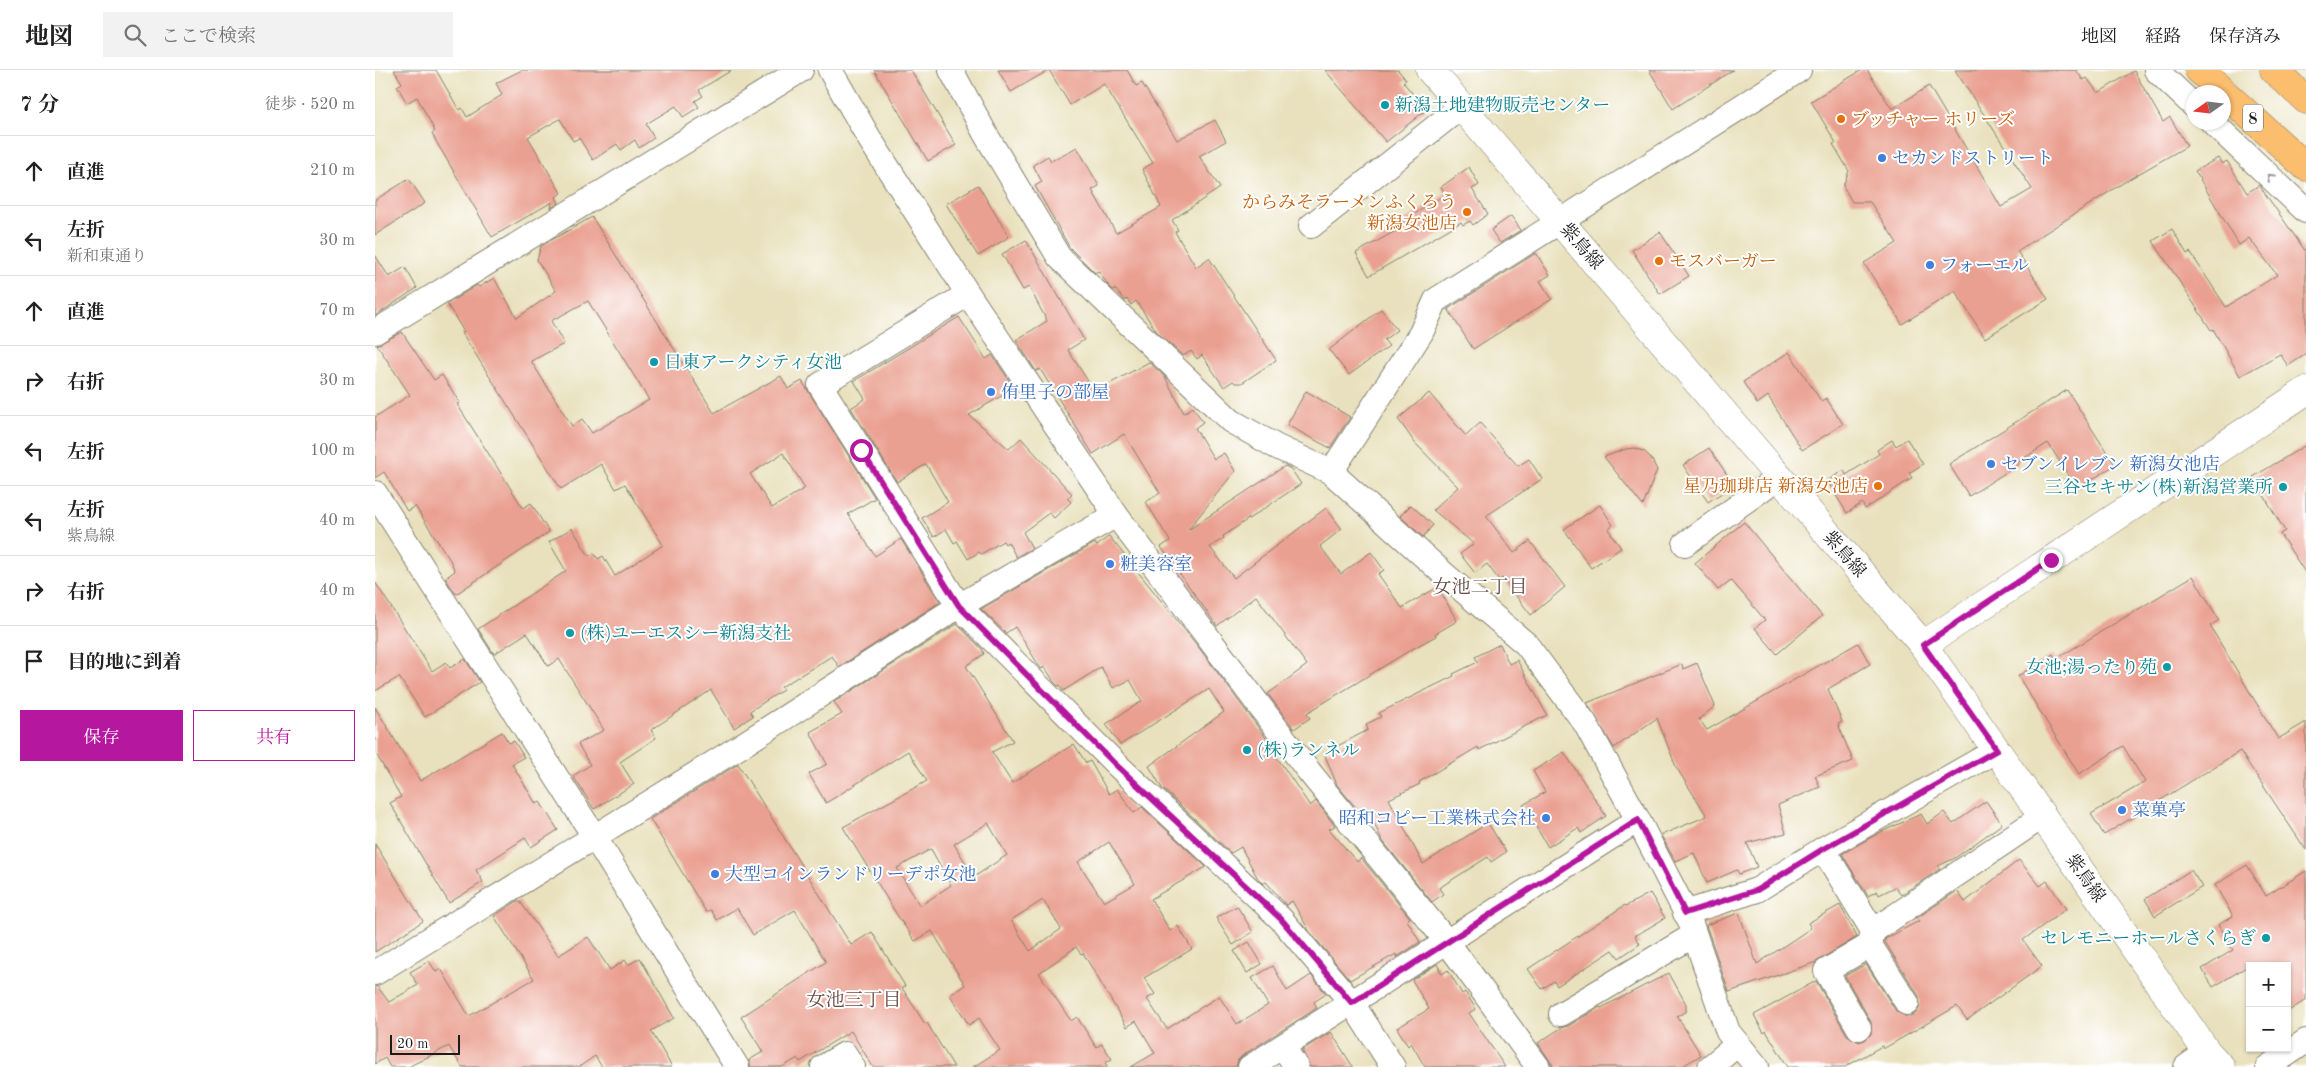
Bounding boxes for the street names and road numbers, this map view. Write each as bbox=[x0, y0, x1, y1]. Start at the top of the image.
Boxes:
road number: 8 bbox=[2243, 104, 2263, 132]
street label: 紫鳥線 bbox=[1557, 219, 1607, 273]
street label: 紫鳥線 bbox=[1820, 527, 1870, 581]
street label: 紫鳥線 bbox=[2062, 850, 2110, 906]

